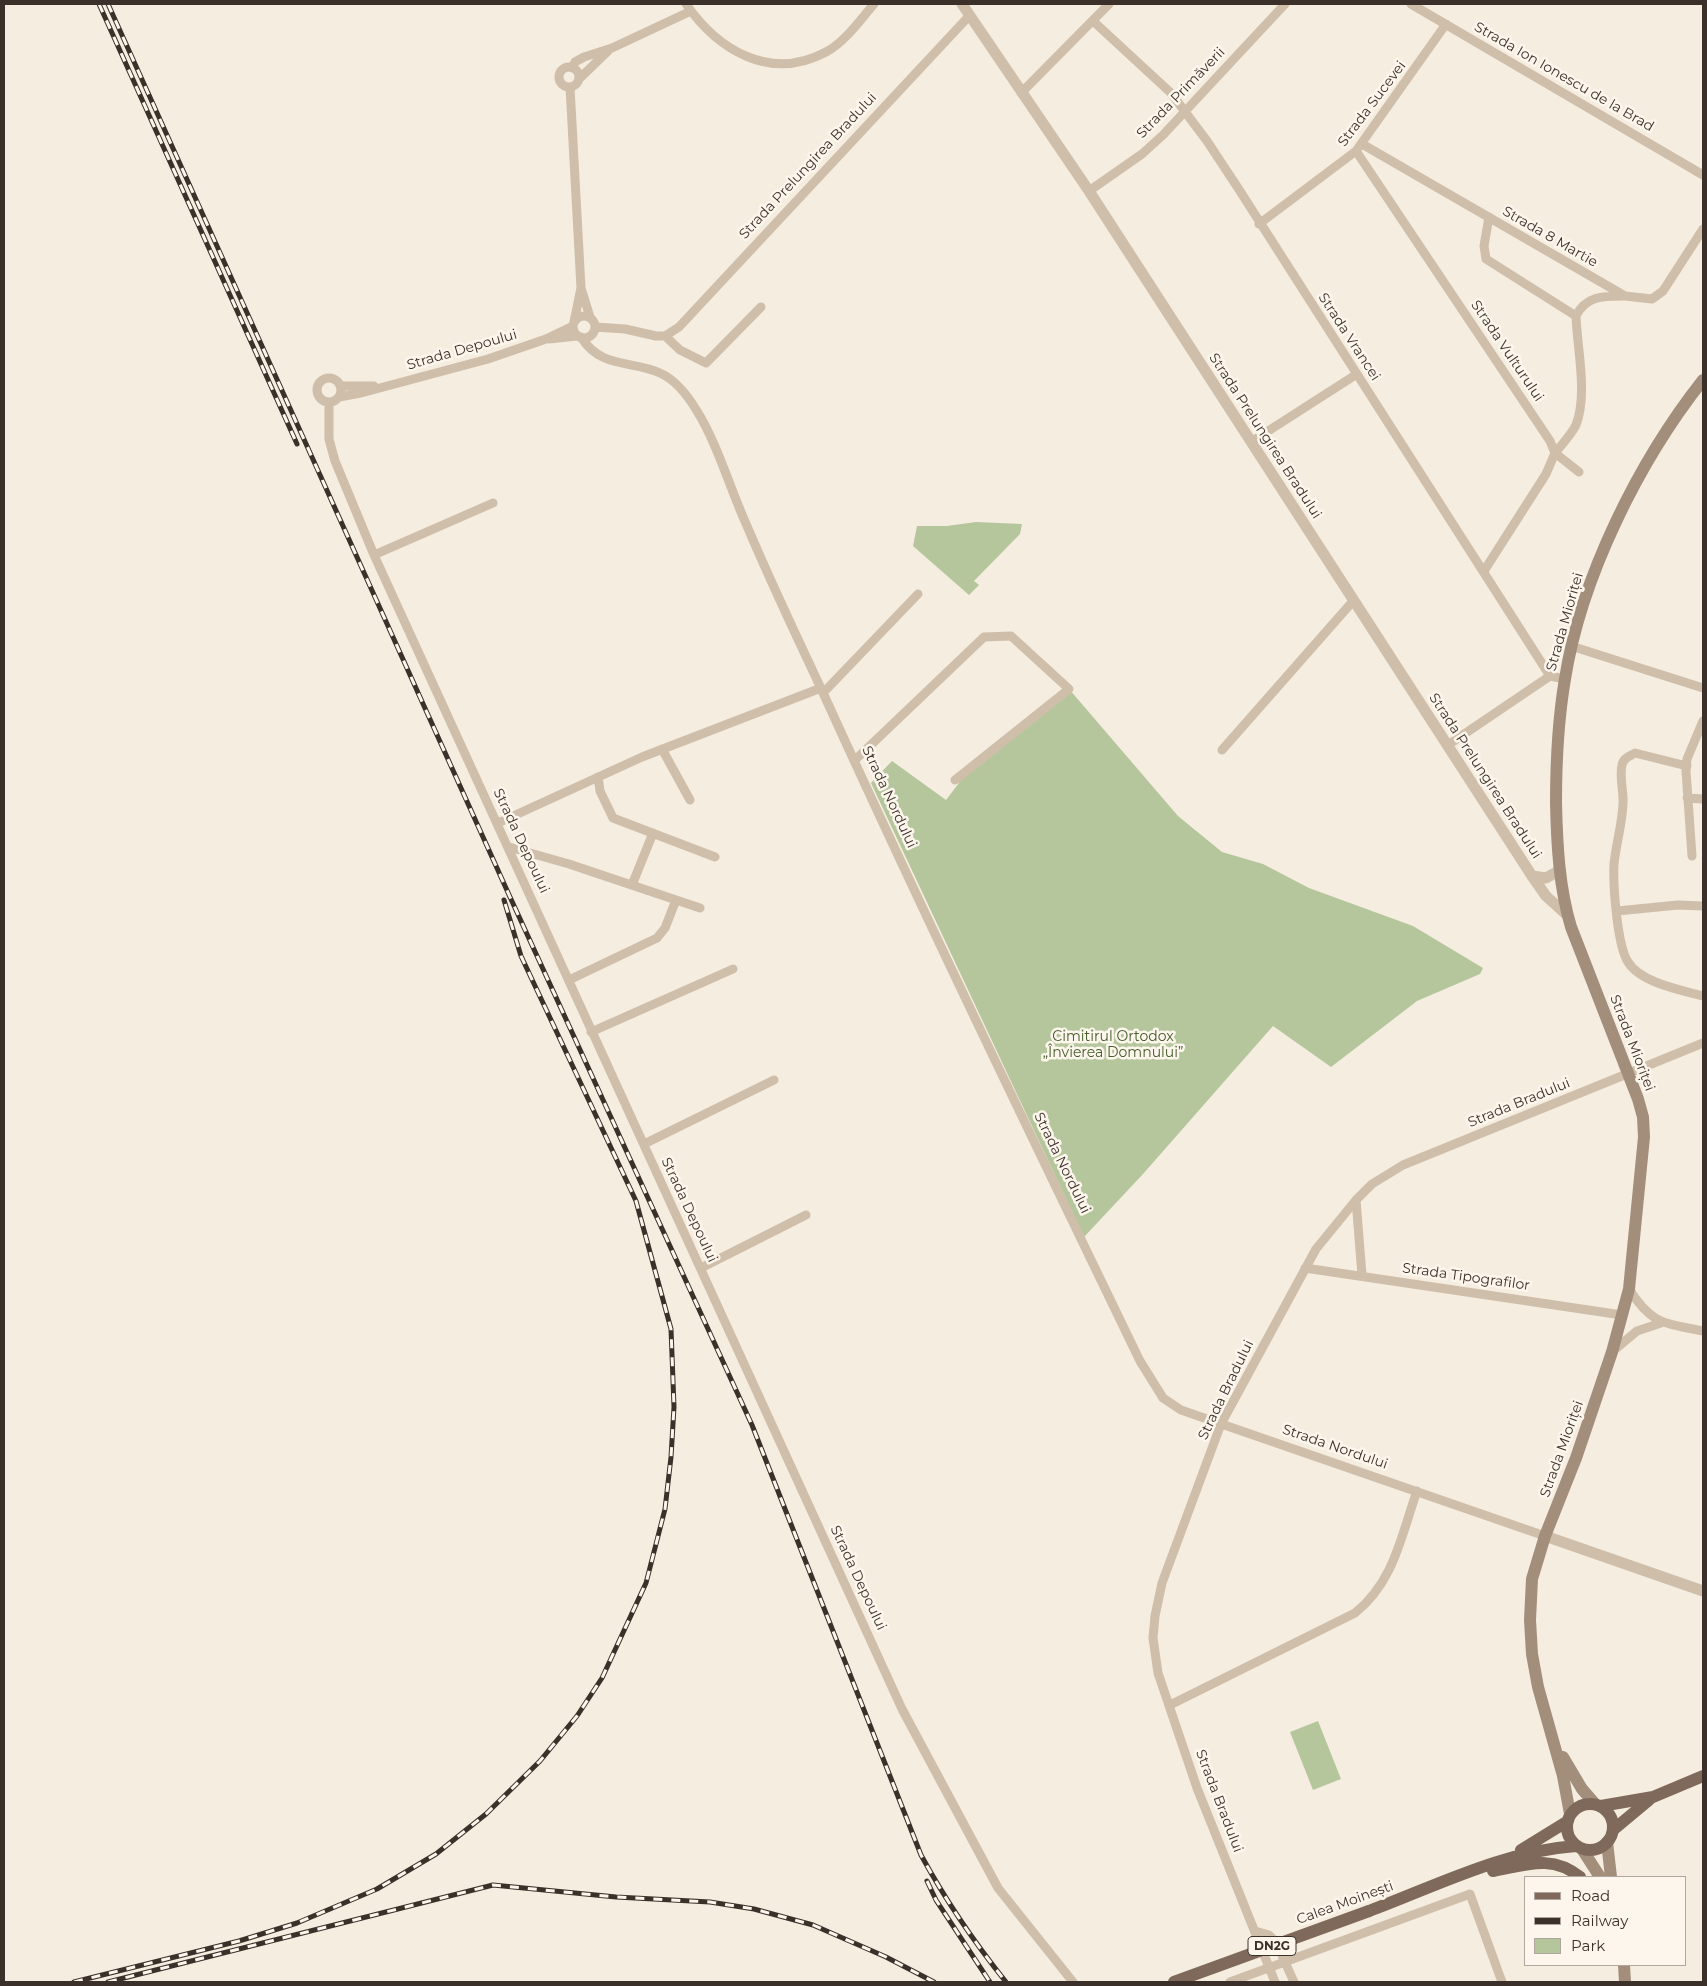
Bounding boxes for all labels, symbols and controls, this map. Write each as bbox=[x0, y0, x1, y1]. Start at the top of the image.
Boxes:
street label: Strada Ion Ionescu de la Brad bbox=[1471, 19, 1657, 135]
street label: Strada Primăverii bbox=[1133, 44, 1229, 142]
street label: Strada Sucevei bbox=[1334, 58, 1410, 150]
street label: Strada Prelungirea Bradului bbox=[736, 89, 880, 243]
street label: Strada 8 Martie bbox=[1499, 203, 1601, 271]
street label: Strada Vrancei bbox=[1314, 290, 1384, 384]
street label: Strada Vulturului bbox=[1467, 297, 1547, 405]
street label: Strada Depoului bbox=[405, 326, 519, 374]
street label: Strada Prelungirea Bradului bbox=[1205, 350, 1325, 522]
street label: Strada Mioriței bbox=[1543, 571, 1587, 673]
street label: Strada Prelungirea Bradului bbox=[1425, 690, 1545, 862]
street label: Strada Nordului bbox=[858, 743, 920, 851]
street label: Strada Depoului bbox=[489, 786, 553, 896]
street label: Strada Mioriței bbox=[1606, 993, 1658, 1093]
park label: Cimitirul Ortodox „Învierea Domnului” bbox=[1043, 1029, 1183, 1062]
street label: Strada Bradului bbox=[1465, 1075, 1573, 1131]
street label: Strada Nordului bbox=[1030, 1110, 1094, 1216]
street label: Strada Depoului bbox=[657, 1155, 721, 1265]
street label: Strada Tipografilor bbox=[1401, 1260, 1531, 1294]
street label: Strada Bradului bbox=[1195, 1337, 1257, 1443]
street label: Strada Mioriței bbox=[1537, 1398, 1587, 1500]
street label: Strada Nordului bbox=[1280, 1421, 1390, 1473]
street label: Strada Depoului bbox=[826, 1523, 890, 1633]
street label: Strada Bradului bbox=[1192, 1747, 1246, 1855]
legend bbox=[1524, 1876, 1687, 1966]
street label: Calea Moinești bbox=[1294, 1878, 1396, 1928]
text: Road bbox=[1571, 1886, 1610, 1905]
text: Railway bbox=[1571, 1911, 1628, 1930]
road number: DN2G bbox=[1248, 1936, 1296, 1955]
text: Park bbox=[1571, 1936, 1605, 1955]

